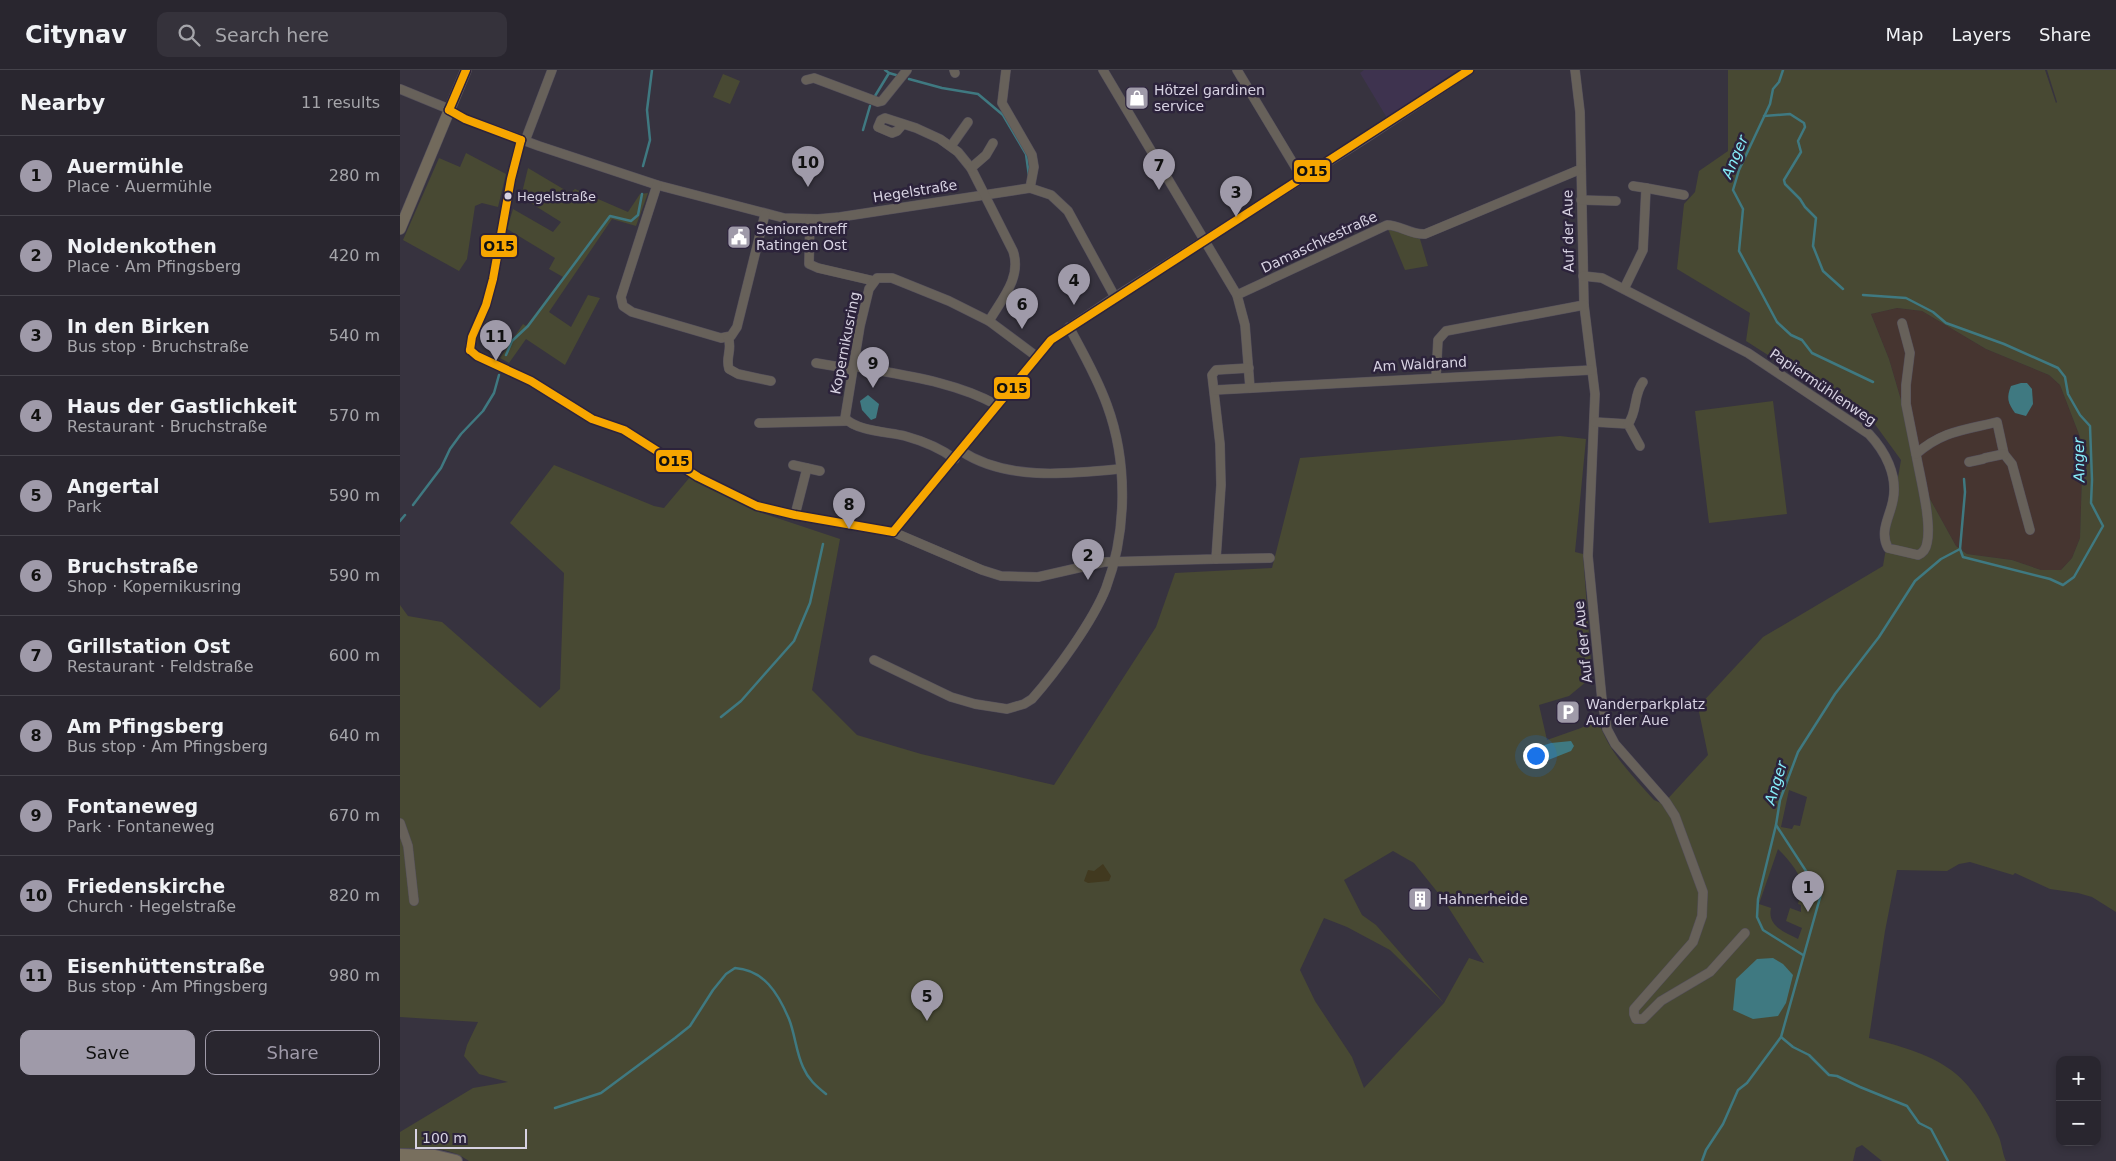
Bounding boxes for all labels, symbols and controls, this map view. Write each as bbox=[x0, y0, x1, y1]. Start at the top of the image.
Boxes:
search box bbox=[157, 12, 507, 57]
text: Citynav bbox=[25, 21, 127, 49]
icon: search bbox=[175, 21, 203, 49]
text: Search here bbox=[215, 24, 329, 46]
text: Map bbox=[1885, 24, 1923, 45]
text: Layers bbox=[1951, 24, 2011, 45]
text: Share bbox=[2039, 24, 2091, 45]
place label: Hötzel gardinen service bbox=[1154, 82, 1265, 114]
shop icon: Hötzel gardinen service bbox=[1124, 85, 1150, 111]
text: Nearby bbox=[20, 91, 105, 115]
text: 11 results bbox=[301, 93, 380, 112]
water label: Anger bbox=[1718, 132, 1752, 182]
pin: 10 bbox=[792, 146, 824, 187]
pin: 7 bbox=[1143, 149, 1175, 190]
text: Auermühle bbox=[67, 155, 184, 177]
line badge: O15 bbox=[1293, 159, 1331, 183]
text: O15 bbox=[1296, 163, 1328, 179]
text: 1 bbox=[30, 166, 42, 185]
text: 280 m bbox=[329, 166, 380, 185]
street label: Hegelstraße bbox=[872, 176, 958, 206]
pin: 3 bbox=[1220, 176, 1252, 217]
text: Place · Auermühle bbox=[67, 177, 212, 196]
place label: Hegelstraße bbox=[517, 189, 596, 204]
street label: Auf der Aue bbox=[1559, 190, 1577, 272]
marker: Hegelstraße bbox=[503, 191, 513, 201]
street label: Damaschkestraße bbox=[1258, 208, 1380, 276]
place label: Seniorentreff Ratingen Ost bbox=[756, 221, 847, 253]
public building icon: Seniorentreff Ratingen Ost bbox=[726, 224, 752, 250]
line badge: O15 bbox=[480, 234, 518, 258]
text: Noldenkothen bbox=[67, 235, 217, 257]
text: O15 bbox=[483, 238, 515, 254]
text: 2 bbox=[30, 246, 42, 265]
text: 420 m bbox=[329, 246, 380, 265]
text: Place · Am Pfingsberg bbox=[67, 257, 241, 276]
pin: 4 bbox=[1058, 264, 1090, 305]
pin: 6 bbox=[1006, 288, 1038, 329]
street label: Kopernikusring bbox=[827, 290, 863, 396]
text: In den Birken bbox=[67, 315, 210, 337]
pin: 11 bbox=[480, 320, 512, 361]
text: 3 bbox=[30, 326, 42, 345]
text: 540 m bbox=[329, 326, 380, 345]
text: Bus stop · Bruchstraße bbox=[67, 337, 249, 356]
street label: Papiermühlenweg bbox=[1767, 345, 1879, 429]
pin: 9 bbox=[857, 347, 889, 388]
street label: Am Waldrand bbox=[1373, 354, 1467, 374]
line badge: O15 bbox=[993, 376, 1031, 400]
text: O15 bbox=[996, 380, 1028, 396]
text: Haus der Gastlichkeit bbox=[67, 395, 297, 417]
text: 4 bbox=[30, 406, 42, 425]
text: 570 m bbox=[329, 406, 380, 425]
text: Restaurant · Bruchstraße bbox=[67, 417, 267, 436]
water label: Anger bbox=[2070, 437, 2088, 483]
line badge: O15 bbox=[655, 449, 693, 473]
text: O15 bbox=[658, 453, 690, 469]
text: Angertal bbox=[67, 475, 160, 497]
text: 5 bbox=[30, 486, 42, 505]
text: 590 m bbox=[329, 486, 380, 505]
pin: 8 bbox=[833, 488, 865, 529]
text: Park bbox=[67, 497, 102, 516]
pin: 2 bbox=[1072, 539, 1104, 580]
text: Bruchstraße bbox=[67, 555, 198, 577]
text: 6 bbox=[30, 566, 42, 585]
text: 590 m bbox=[329, 566, 380, 585]
text: Shop · Kopernikusring bbox=[67, 577, 241, 596]
street label: Auf der Aue bbox=[1571, 600, 1595, 684]
text: Grillstation Ost bbox=[67, 635, 230, 657]
text: 7 bbox=[30, 646, 42, 665]
text: 600 m bbox=[329, 646, 380, 665]
text: Restaurant · Feldstraße bbox=[67, 657, 254, 676]
place label: Wanderparkplatz Auf der Aue bbox=[1586, 696, 1705, 728]
parking icon: Wanderparkplatz Auf der Aue bbox=[1555, 699, 1581, 725]
text: Am Pfingsberg bbox=[67, 715, 224, 737]
text: 8 bbox=[30, 726, 42, 745]
text: 640 m bbox=[329, 726, 380, 745]
text: Bus stop · Am Pfingsberg bbox=[67, 737, 268, 756]
your location bbox=[1523, 743, 1549, 769]
water label: Anger bbox=[1761, 758, 1791, 808]
text: Fontaneweg bbox=[67, 795, 198, 817]
text: 9 bbox=[30, 806, 42, 825]
text: 670 m bbox=[329, 806, 380, 825]
text: Park · Fontaneweg bbox=[67, 817, 215, 836]
pin: 1 bbox=[1792, 871, 1824, 912]
text: Friedenskirche bbox=[67, 875, 225, 897]
text: 10 bbox=[25, 886, 47, 905]
text: 820 m bbox=[329, 886, 380, 905]
building icon: Hahnerheide bbox=[1407, 886, 1433, 912]
place label: Hahnerheide bbox=[1438, 891, 1528, 907]
text: Church · Hegelstraße bbox=[67, 897, 236, 916]
text: Eisenhüttenstraße bbox=[67, 955, 265, 977]
text: 11 bbox=[25, 966, 47, 985]
text: 980 m bbox=[329, 966, 380, 985]
text: Bus stop · Am Pfingsberg bbox=[67, 977, 268, 996]
pin: 5 bbox=[911, 980, 943, 1021]
button: Save bbox=[20, 1030, 195, 1075]
button: Share bbox=[205, 1030, 380, 1075]
map controls bbox=[2056, 1056, 2101, 1146]
button: + bbox=[2056, 1056, 2101, 1101]
button: − bbox=[2056, 1101, 2101, 1146]
scale bar bbox=[415, 1126, 528, 1149]
text: 100 m bbox=[422, 1130, 467, 1146]

